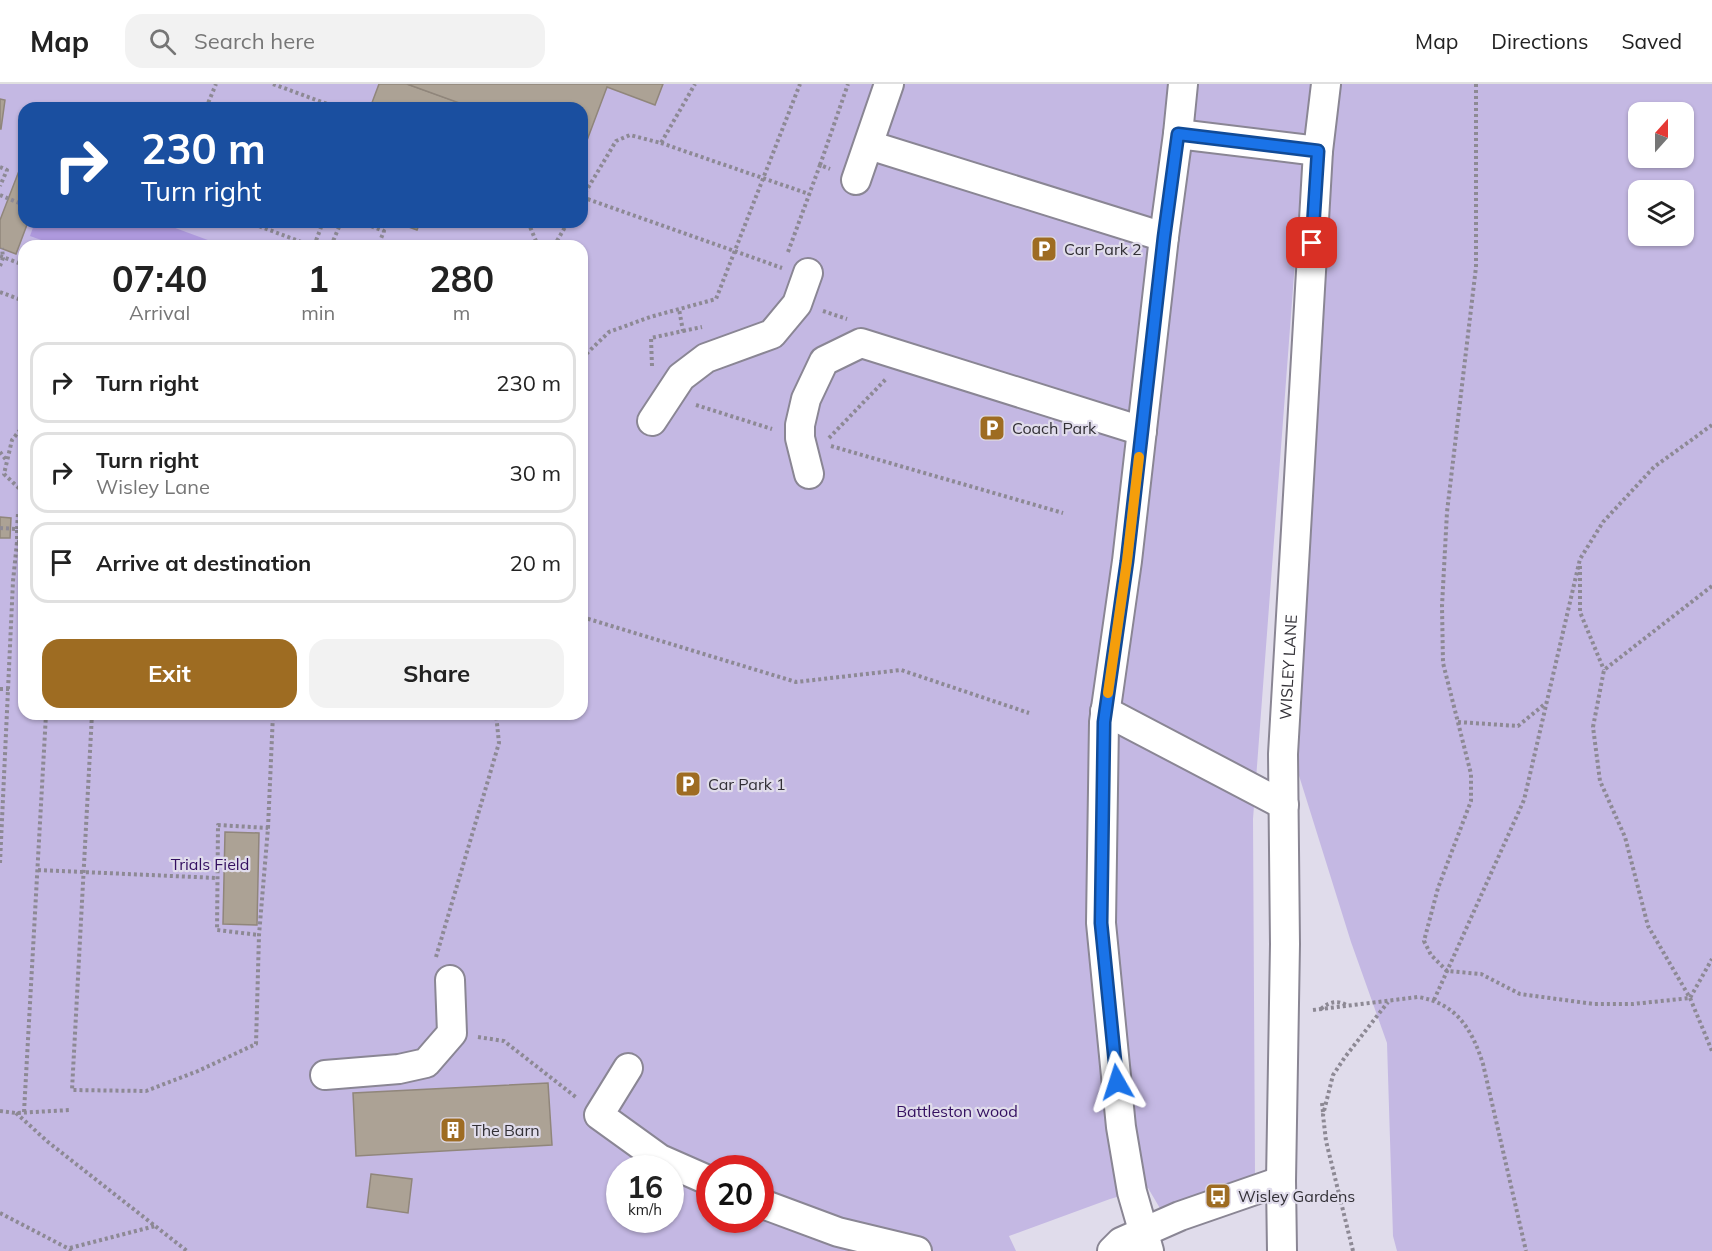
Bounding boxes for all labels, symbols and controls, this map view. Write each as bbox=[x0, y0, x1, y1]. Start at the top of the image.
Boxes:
search box bbox=[125, 14, 545, 68]
text: Map bbox=[30, 24, 89, 59]
icon: search bbox=[146, 25, 179, 58]
text: Search here bbox=[194, 27, 315, 55]
text: Map bbox=[1415, 28, 1458, 54]
text: Directions bbox=[1491, 28, 1588, 54]
text: Saved bbox=[1621, 28, 1682, 54]
north arrow bbox=[1628, 102, 1694, 168]
map controls bbox=[1628, 102, 1694, 246]
text: 230 m bbox=[141, 122, 266, 175]
icon: right bbox=[42, 126, 120, 204]
text: Turn right bbox=[141, 174, 261, 208]
button: layers bbox=[1628, 180, 1694, 246]
pin bbox=[1286, 217, 1337, 268]
icon: arrive bbox=[1295, 226, 1328, 259]
parking icon: Car Park 2 bbox=[1029, 234, 1059, 264]
place label: Car Park 2 bbox=[1064, 239, 1142, 259]
text: 07:40 bbox=[112, 256, 207, 301]
text: 1 bbox=[307, 256, 329, 301]
text: 280 bbox=[429, 256, 494, 301]
text: Arrival bbox=[129, 300, 190, 325]
text: min bbox=[301, 300, 335, 325]
text: m bbox=[453, 300, 470, 325]
icon: right bbox=[45, 366, 78, 399]
text: Turn right bbox=[96, 369, 199, 397]
text: 230 m bbox=[496, 369, 561, 397]
parking icon: Coach Park bbox=[977, 413, 1007, 443]
place label: Coach Park bbox=[1012, 418, 1097, 438]
text: Turn right bbox=[96, 446, 199, 474]
icon: right bbox=[45, 456, 78, 489]
text: 30 m bbox=[510, 459, 561, 487]
text: Wisley Lane bbox=[96, 474, 210, 499]
icon: arrive bbox=[45, 546, 78, 579]
text: Arrive at destination bbox=[96, 549, 311, 577]
text: 20 m bbox=[510, 549, 561, 577]
street label: WISLEY LANE bbox=[1275, 614, 1301, 720]
button: Exit bbox=[42, 639, 297, 708]
button: Share bbox=[309, 639, 564, 708]
parking icon: Car Park 1 bbox=[673, 769, 703, 799]
place label: Car Park 1 bbox=[708, 774, 786, 794]
park label: Trials Field bbox=[171, 854, 249, 874]
position arrow bbox=[1085, 1050, 1149, 1114]
park label: Battleston wood bbox=[896, 1101, 1018, 1121]
building icon: The Barn bbox=[438, 1115, 468, 1145]
place label: The Barn bbox=[472, 1120, 540, 1140]
speed limit sign: 20 bbox=[696, 1155, 774, 1233]
text: 16 bbox=[627, 1168, 663, 1206]
bus stop icon: Wisley Gardens bbox=[1203, 1181, 1233, 1211]
place label: Wisley Gardens bbox=[1238, 1186, 1355, 1206]
text: km/h bbox=[628, 1200, 662, 1219]

